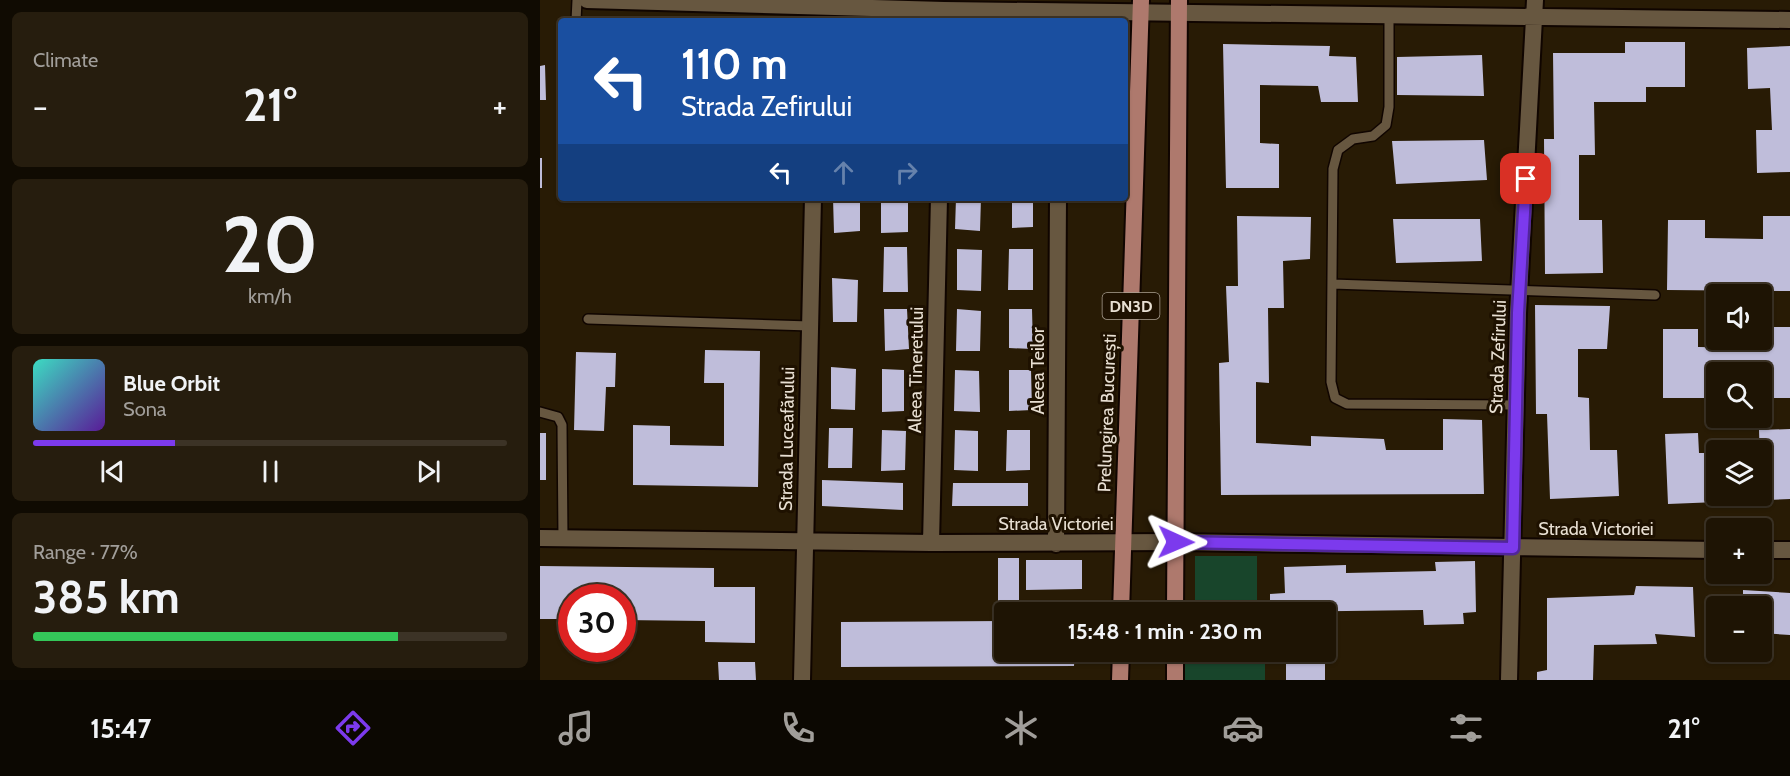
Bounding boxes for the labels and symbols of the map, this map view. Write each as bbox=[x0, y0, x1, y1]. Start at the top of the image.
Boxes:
pin bbox=[1500, 153, 1551, 204]
road number: DN3D bbox=[1102, 293, 1160, 319]
street label: Strada Zefirului bbox=[1485, 300, 1511, 414]
street label: Aleea Tineretului bbox=[904, 307, 928, 433]
street label: Aleea Teilor bbox=[1027, 327, 1049, 415]
street label: Prelungirea București bbox=[1093, 333, 1122, 493]
street label: Strada Luceafărului bbox=[775, 367, 799, 511]
position arrow bbox=[1144, 510, 1208, 574]
street label: Strada Victoriei bbox=[998, 513, 1114, 535]
street label: Strada Victoriei bbox=[1538, 518, 1654, 540]
speed limit sign: 30 bbox=[558, 584, 636, 662]

